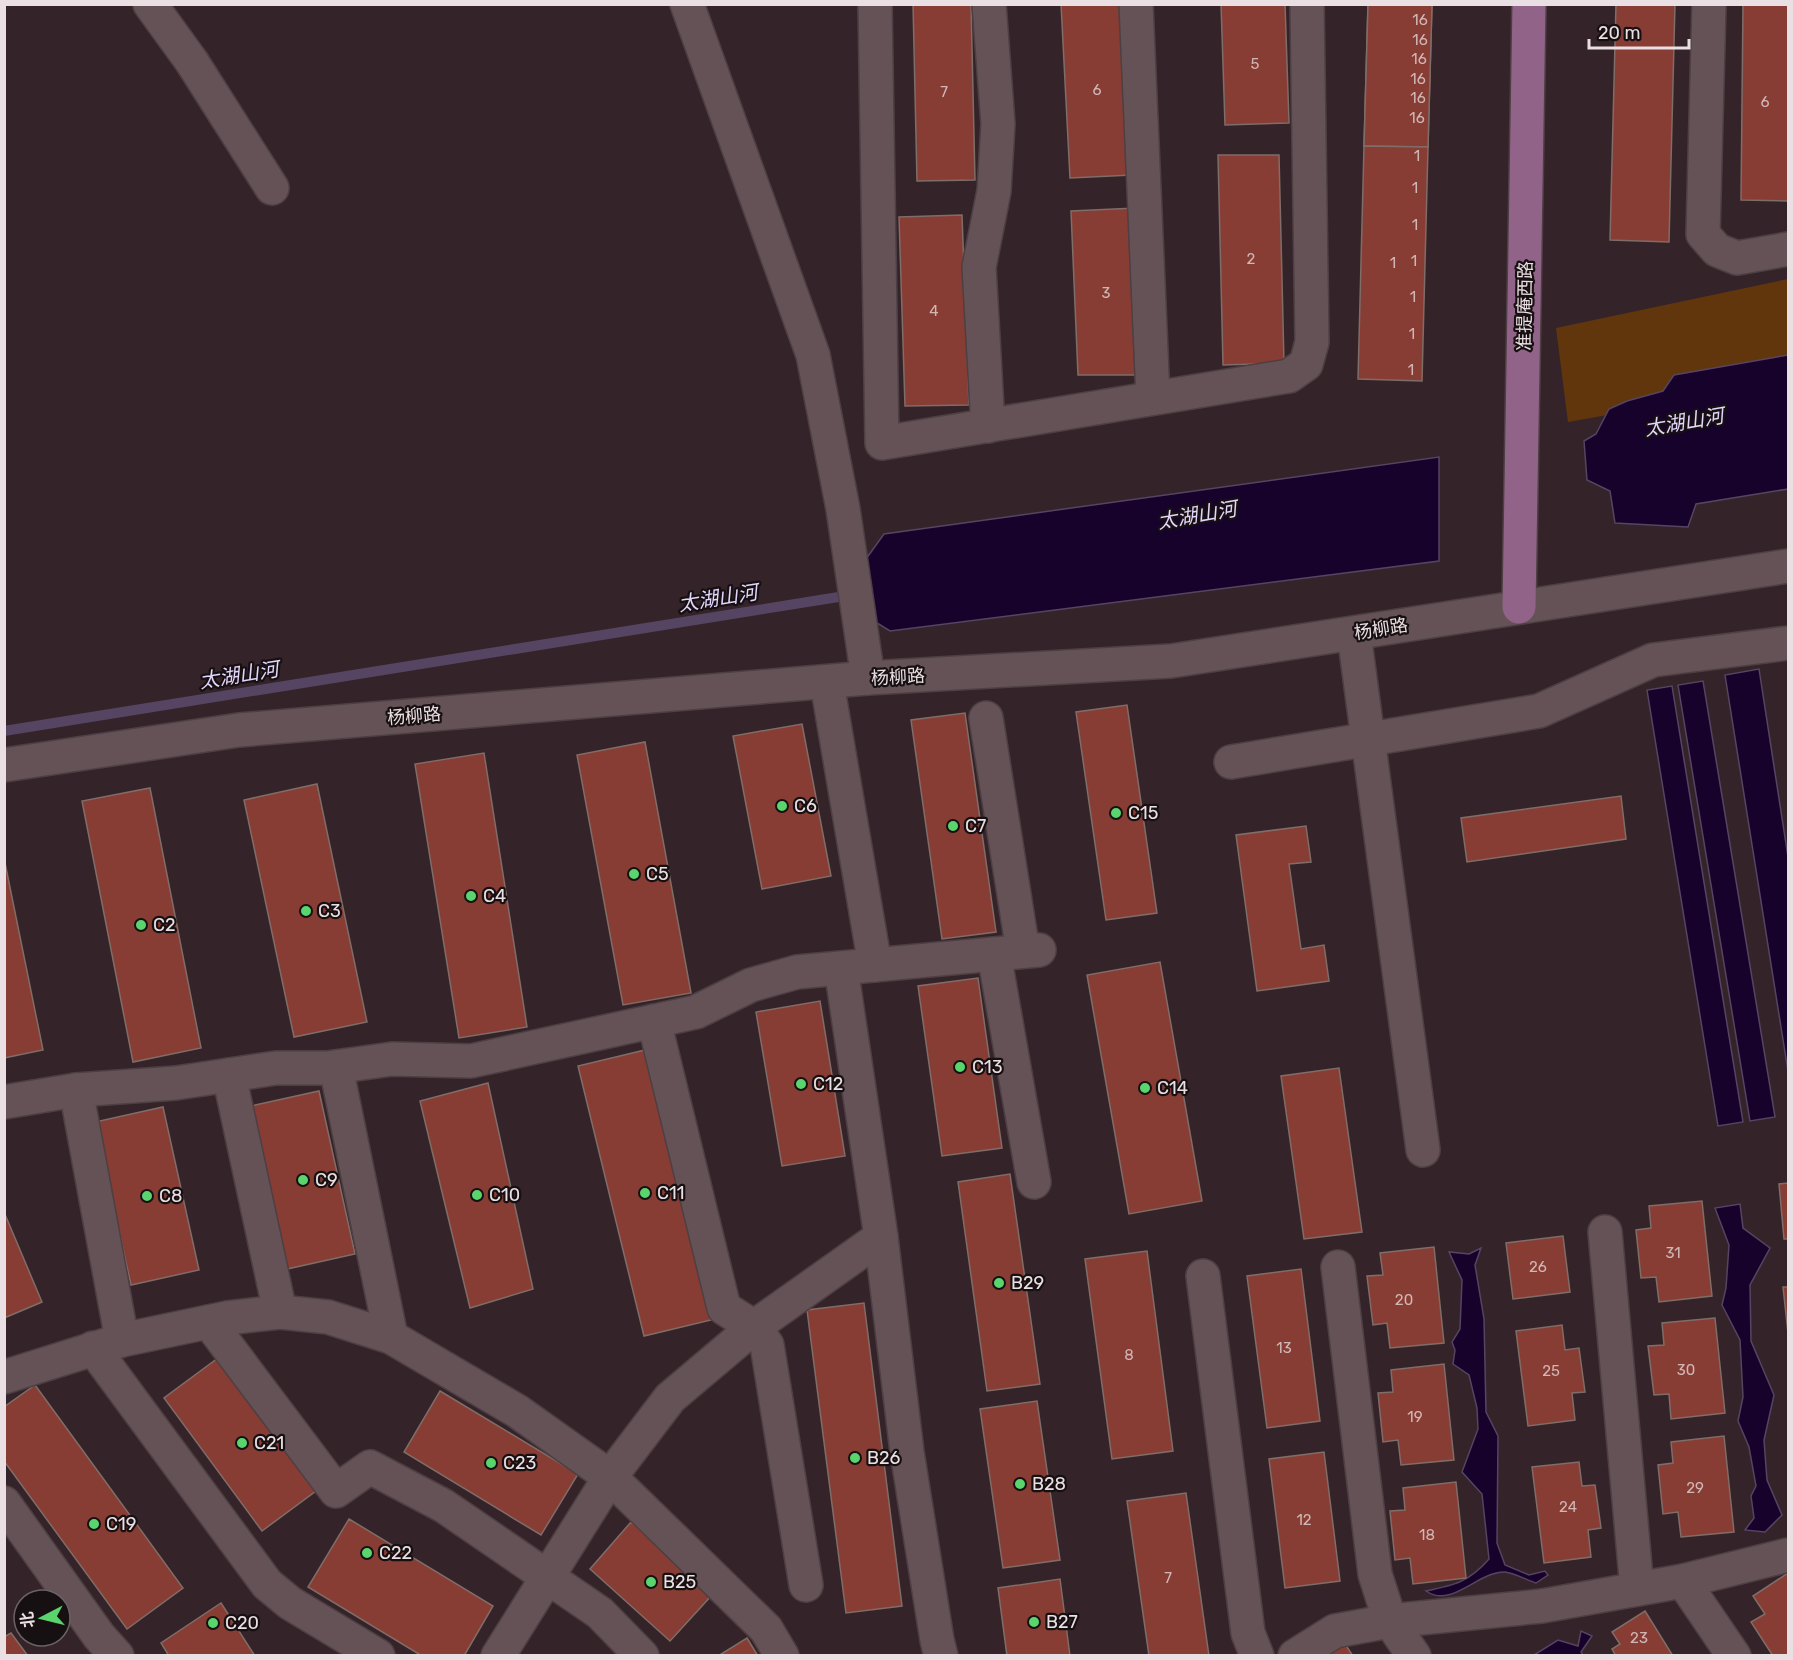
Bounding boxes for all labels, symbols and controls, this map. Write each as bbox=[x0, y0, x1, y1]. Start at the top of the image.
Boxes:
house number: 16 bbox=[1412, 11, 1428, 29]
scale bar bbox=[1589, 12, 1690, 50]
text: 20 m bbox=[1598, 22, 1640, 44]
house number: 16 bbox=[1412, 31, 1428, 49]
house number: 16 bbox=[1411, 50, 1427, 68]
house number: 5 bbox=[1251, 55, 1260, 73]
house number: 16 bbox=[1410, 70, 1426, 88]
house number: 6 bbox=[1092, 81, 1102, 99]
house number: 7 bbox=[940, 83, 948, 101]
house number: 16 bbox=[1410, 89, 1426, 107]
house number: 6 bbox=[1760, 93, 1770, 111]
house number: 16 bbox=[1409, 109, 1425, 127]
house number: 1 bbox=[1414, 147, 1420, 165]
house number: 1 bbox=[1412, 179, 1418, 197]
house number: 1 bbox=[1412, 216, 1418, 234]
house number: 2 bbox=[1247, 250, 1256, 268]
house number: 1 bbox=[1411, 252, 1417, 270]
house number: 1 bbox=[1390, 254, 1396, 272]
street label: 准提庵西路 bbox=[1513, 261, 1537, 351]
house number: 3 bbox=[1101, 284, 1111, 302]
house number: 1 bbox=[1410, 288, 1416, 306]
house number: 4 bbox=[929, 302, 939, 320]
house number: 1 bbox=[1409, 325, 1415, 343]
house number: 1 bbox=[1408, 361, 1414, 379]
water label: 太湖山河 bbox=[1643, 403, 1729, 441]
water label: 太湖山河 bbox=[1156, 496, 1242, 534]
water label: 太湖山河 bbox=[677, 579, 763, 616]
street label: 杨柳路 bbox=[1353, 614, 1409, 644]
water label: 太湖山河 bbox=[198, 656, 284, 693]
street label: 杨柳路 bbox=[870, 665, 926, 689]
street label: 杨柳路 bbox=[386, 703, 442, 729]
place label: C6 bbox=[794, 795, 817, 817]
marker: C6 bbox=[775, 799, 789, 813]
place label: C15 bbox=[1128, 802, 1158, 824]
marker: C15 bbox=[1109, 806, 1123, 820]
place label: C7 bbox=[965, 815, 986, 837]
marker: C7 bbox=[946, 819, 960, 833]
place label: C5 bbox=[646, 863, 669, 885]
marker: C5 bbox=[627, 867, 641, 881]
place label: C4 bbox=[483, 885, 506, 907]
marker: C4 bbox=[464, 889, 478, 903]
place label: C3 bbox=[318, 900, 341, 922]
marker: C3 bbox=[299, 904, 313, 918]
place label: C2 bbox=[153, 914, 176, 936]
marker: C2 bbox=[134, 918, 148, 932]
place label: C13 bbox=[972, 1056, 1003, 1078]
marker: C13 bbox=[953, 1060, 967, 1074]
place label: C12 bbox=[813, 1073, 843, 1095]
marker: C12 bbox=[794, 1077, 808, 1091]
place label: C14 bbox=[1157, 1077, 1188, 1099]
marker: C14 bbox=[1138, 1081, 1152, 1095]
place label: C9 bbox=[315, 1169, 338, 1191]
marker: C9 bbox=[296, 1173, 310, 1187]
place label: C11 bbox=[657, 1182, 684, 1204]
place label: C10 bbox=[489, 1184, 520, 1206]
place label: C8 bbox=[159, 1185, 182, 1207]
marker: C11 bbox=[638, 1186, 652, 1200]
marker: C10 bbox=[470, 1188, 484, 1202]
marker: C8 bbox=[140, 1189, 154, 1203]
house number: 31 bbox=[1665, 1244, 1681, 1262]
house number: 26 bbox=[1529, 1258, 1547, 1276]
place label: B29 bbox=[1011, 1272, 1044, 1294]
marker: B29 bbox=[992, 1276, 1006, 1290]
house number: 20 bbox=[1395, 1291, 1413, 1309]
house number: 13 bbox=[1276, 1339, 1292, 1357]
house number: 8 bbox=[1124, 1346, 1134, 1364]
house number: 30 bbox=[1677, 1361, 1695, 1379]
house number: 25 bbox=[1542, 1362, 1560, 1380]
house number: 19 bbox=[1407, 1408, 1423, 1426]
place label: C21 bbox=[254, 1432, 284, 1454]
marker: C21 bbox=[235, 1436, 249, 1450]
place label: B26 bbox=[867, 1447, 901, 1469]
marker: B26 bbox=[848, 1451, 862, 1465]
place label: C23 bbox=[503, 1452, 536, 1474]
marker: C23 bbox=[484, 1456, 498, 1470]
place label: B28 bbox=[1032, 1473, 1066, 1495]
marker: B28 bbox=[1013, 1477, 1027, 1491]
house number: 29 bbox=[1686, 1479, 1704, 1497]
house number: 24 bbox=[1559, 1498, 1577, 1516]
house number: 12 bbox=[1296, 1511, 1312, 1529]
place label: C19 bbox=[106, 1513, 136, 1535]
marker: C19 bbox=[87, 1517, 101, 1531]
house number: 18 bbox=[1419, 1526, 1435, 1544]
place label: C22 bbox=[379, 1542, 412, 1564]
marker: C22 bbox=[360, 1546, 374, 1560]
house number: 7 bbox=[1164, 1569, 1172, 1587]
place label: B25 bbox=[663, 1571, 696, 1593]
marker: B25 bbox=[644, 1575, 658, 1589]
north arrow bbox=[12, 1588, 72, 1648]
text: 北 bbox=[17, 1611, 38, 1629]
place label: B27 bbox=[1046, 1611, 1078, 1633]
place label: C20 bbox=[225, 1612, 259, 1634]
marker: B27 bbox=[1027, 1615, 1041, 1629]
marker: C20 bbox=[206, 1616, 220, 1630]
house number: 23 bbox=[1630, 1629, 1648, 1647]

